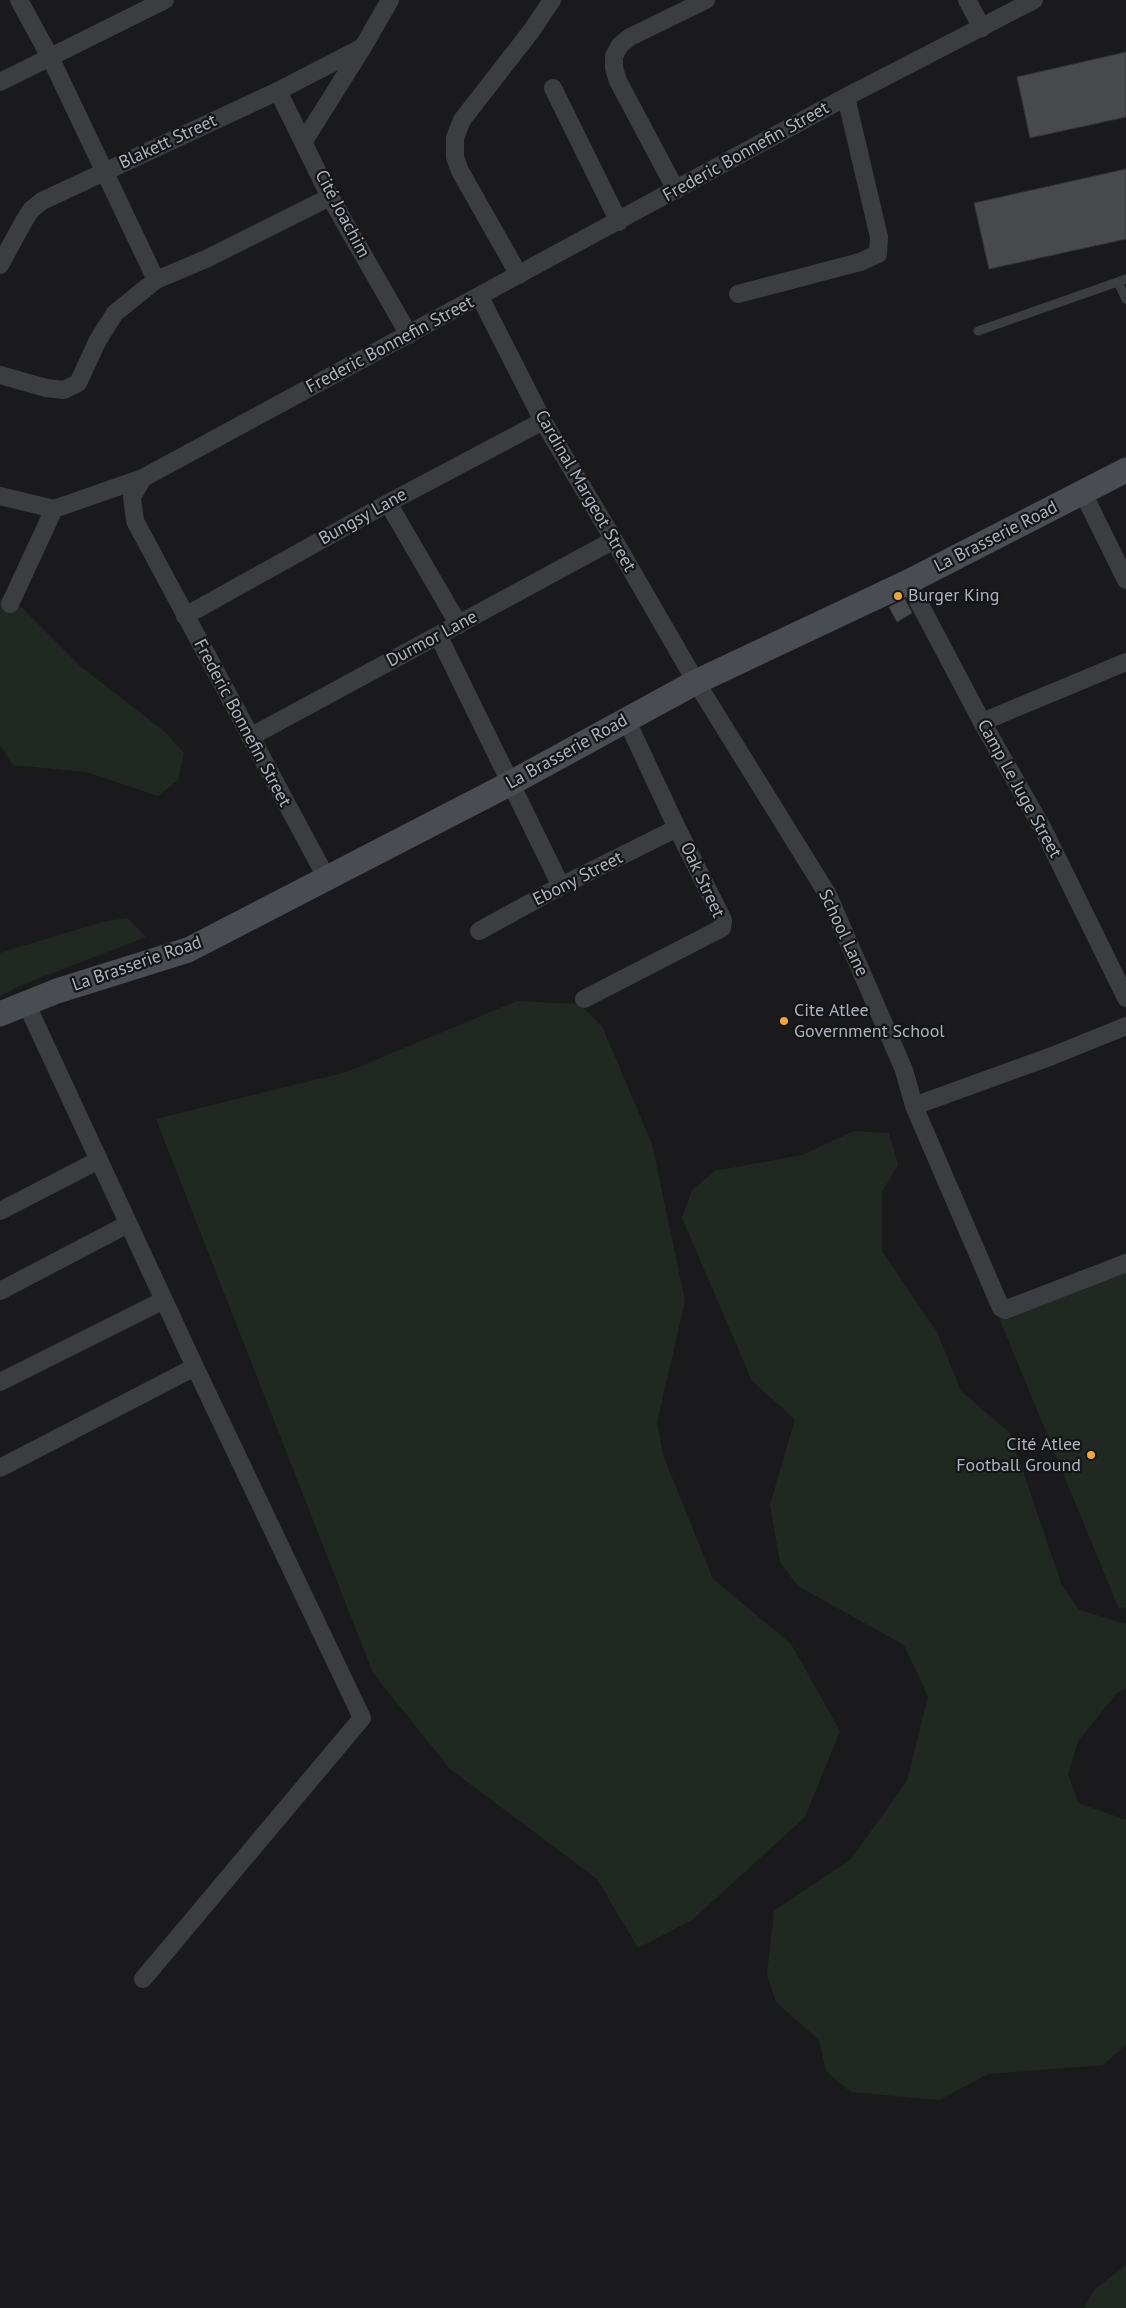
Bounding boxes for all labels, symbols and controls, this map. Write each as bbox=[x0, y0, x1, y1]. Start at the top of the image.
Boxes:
street label: Frederic Bonnefin Street bbox=[659, 97, 833, 207]
street label: Blakett Street bbox=[116, 110, 220, 174]
street label: Cité Joachim bbox=[310, 166, 374, 262]
street label: Frederic Bonnefin Street bbox=[303, 292, 477, 398]
street label: Cardinal Margeot Street bbox=[530, 406, 640, 576]
street label: Bungsy Lane bbox=[315, 484, 411, 550]
street label: La Brasserie Road bbox=[931, 497, 1061, 577]
place label: Burger King bbox=[908, 585, 999, 607]
marker: Burger King bbox=[892, 590, 904, 602]
street label: Durmor Lane bbox=[383, 606, 481, 672]
street label: Frederic Bonnefin Street bbox=[189, 636, 295, 810]
street label: La Brasserie Road bbox=[502, 710, 632, 794]
street label: Camp Le Juge Street bbox=[972, 716, 1066, 862]
street label: Oak Street bbox=[675, 839, 729, 921]
street label: Ebony Street bbox=[529, 847, 627, 911]
street label: School Lane bbox=[813, 886, 873, 980]
street label: La Brasserie Road bbox=[69, 932, 205, 996]
place label: Cite Atlee Government School bbox=[794, 1000, 945, 1042]
marker: Cite Atlee Government School bbox=[778, 1015, 790, 1027]
place label: Cité Atlee Football Ground bbox=[956, 1434, 1081, 1476]
marker: Cité Atlee Football Ground bbox=[1085, 1449, 1097, 1461]

